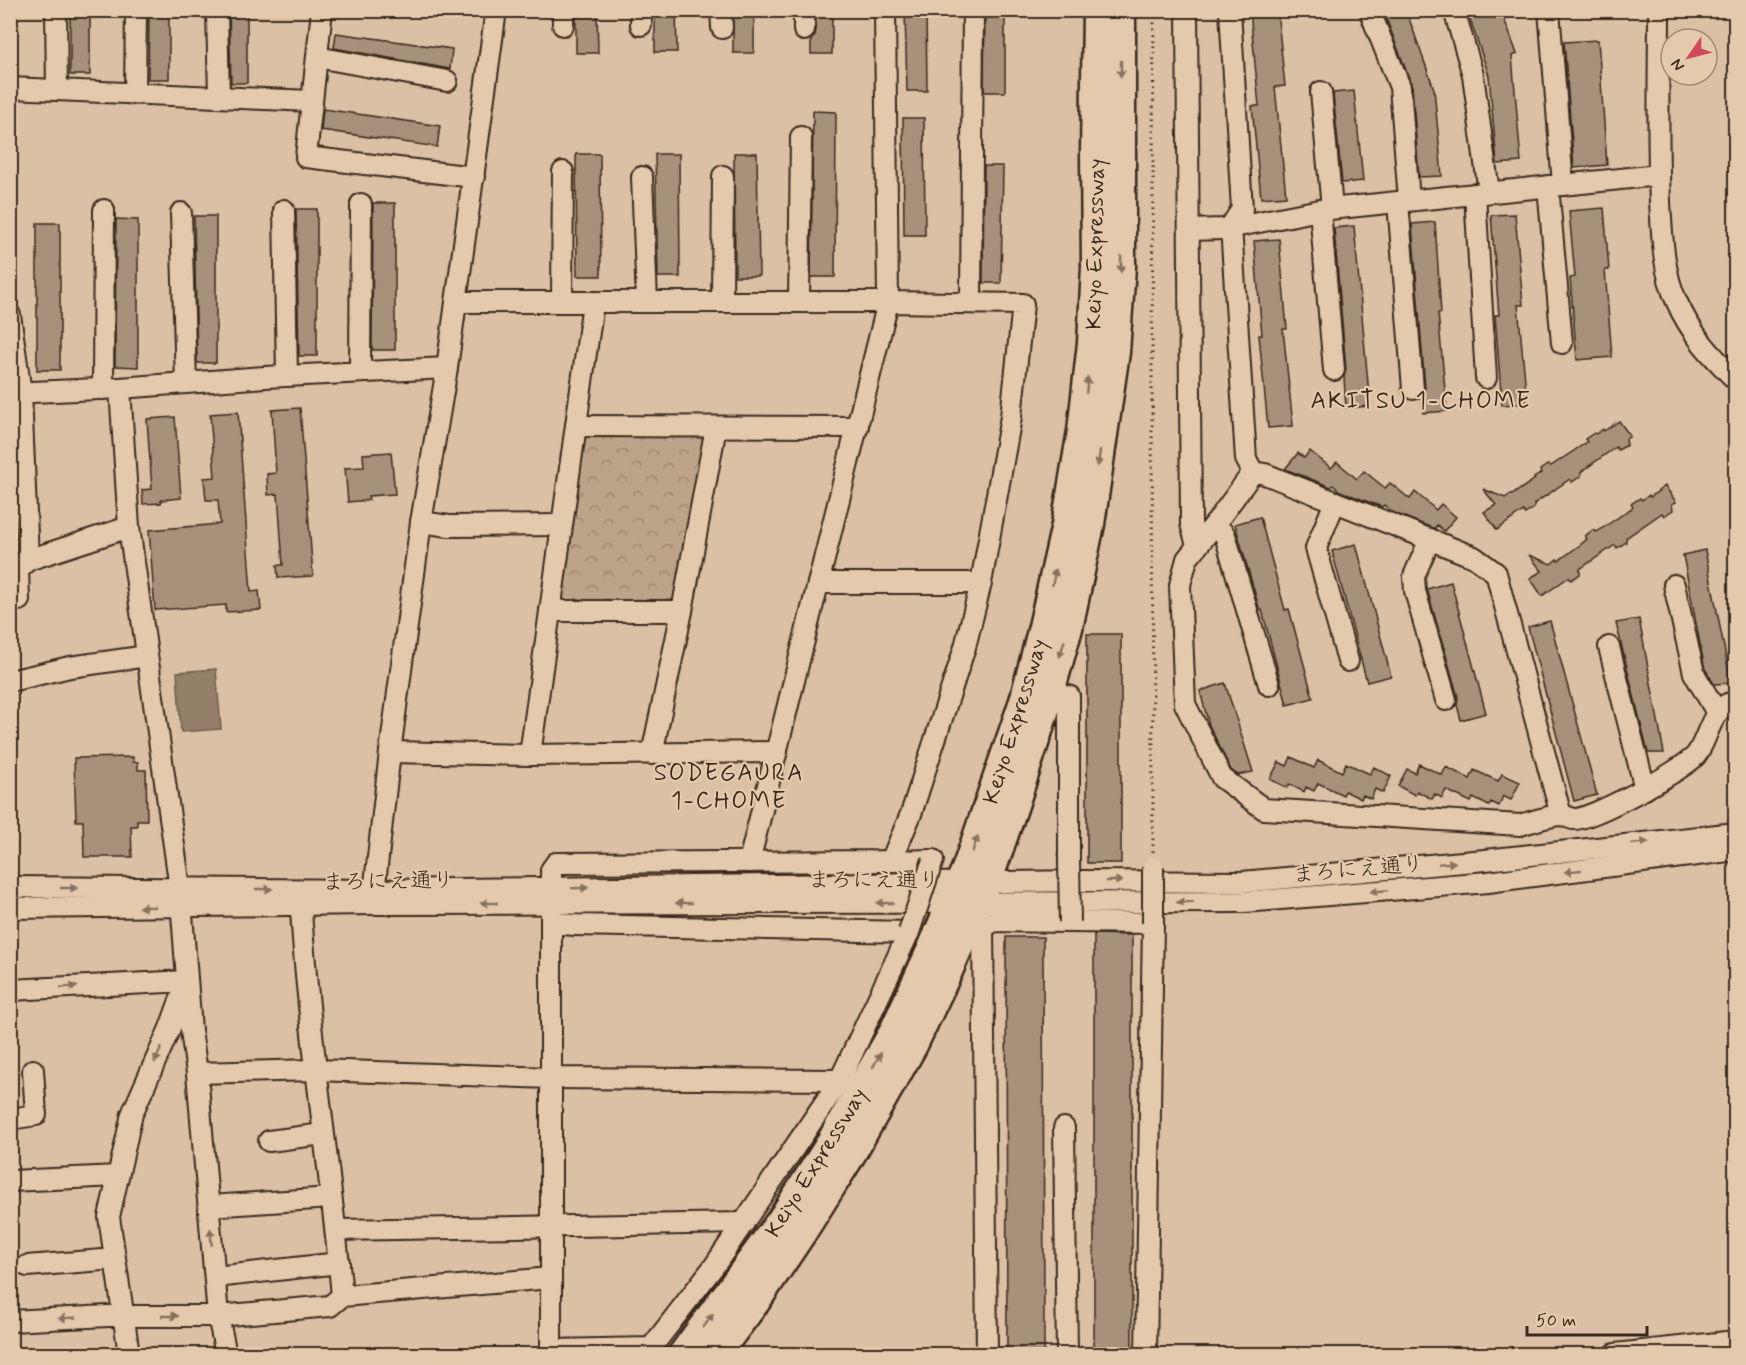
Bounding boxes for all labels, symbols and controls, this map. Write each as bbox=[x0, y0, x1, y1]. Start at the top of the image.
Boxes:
north arrow bbox=[1659, 27, 1719, 87]
text: N bbox=[1666, 54, 1690, 75]
one-way arrow bbox=[1116, 59, 1125, 78]
street label: Keiyo Expressway bbox=[1081, 158, 1111, 330]
one-way arrow bbox=[1116, 254, 1125, 273]
one-way arrow bbox=[1083, 376, 1092, 395]
district label: AKITSU 1-CHOME bbox=[1310, 386, 1532, 417]
one-way arrow bbox=[1095, 448, 1104, 467]
one-way arrow bbox=[1050, 568, 1060, 586]
street label: Keiyo Expressway bbox=[977, 636, 1054, 808]
one-way arrow bbox=[1057, 640, 1066, 658]
district label: SODEGAURA 1-CHOME bbox=[654, 758, 804, 817]
one-way arrow bbox=[971, 835, 981, 853]
one-way arrow bbox=[1631, 838, 1650, 848]
street label: まろにえ通り bbox=[1291, 850, 1425, 890]
one-way arrow bbox=[1437, 859, 1456, 868]
one-way arrow bbox=[1564, 866, 1583, 875]
street label: まろにえ通り bbox=[322, 867, 454, 897]
street label: まろにえ通り bbox=[808, 867, 940, 895]
one-way arrow bbox=[1105, 876, 1124, 886]
one-way arrow bbox=[59, 883, 78, 892]
one-way arrow bbox=[570, 883, 589, 893]
one-way arrow bbox=[254, 884, 273, 894]
one-way arrow bbox=[1370, 886, 1389, 895]
one-way arrow bbox=[1176, 897, 1195, 907]
one-way arrow bbox=[480, 898, 499, 908]
one-way arrow bbox=[675, 898, 694, 908]
one-way arrow bbox=[876, 898, 895, 908]
one-way arrow bbox=[137, 902, 156, 911]
one-way arrow bbox=[59, 982, 78, 992]
one-way arrow bbox=[153, 1046, 163, 1064]
one-way arrow bbox=[872, 1051, 882, 1068]
street label: Keiyo Expressway bbox=[759, 1083, 874, 1243]
one-way arrow bbox=[206, 1227, 216, 1246]
scale bar bbox=[1527, 1299, 1647, 1337]
text: 50 m bbox=[1536, 1309, 1576, 1333]
one-way arrow bbox=[161, 1311, 180, 1321]
one-way arrow bbox=[57, 1313, 76, 1323]
one-way arrow bbox=[702, 1313, 714, 1329]

